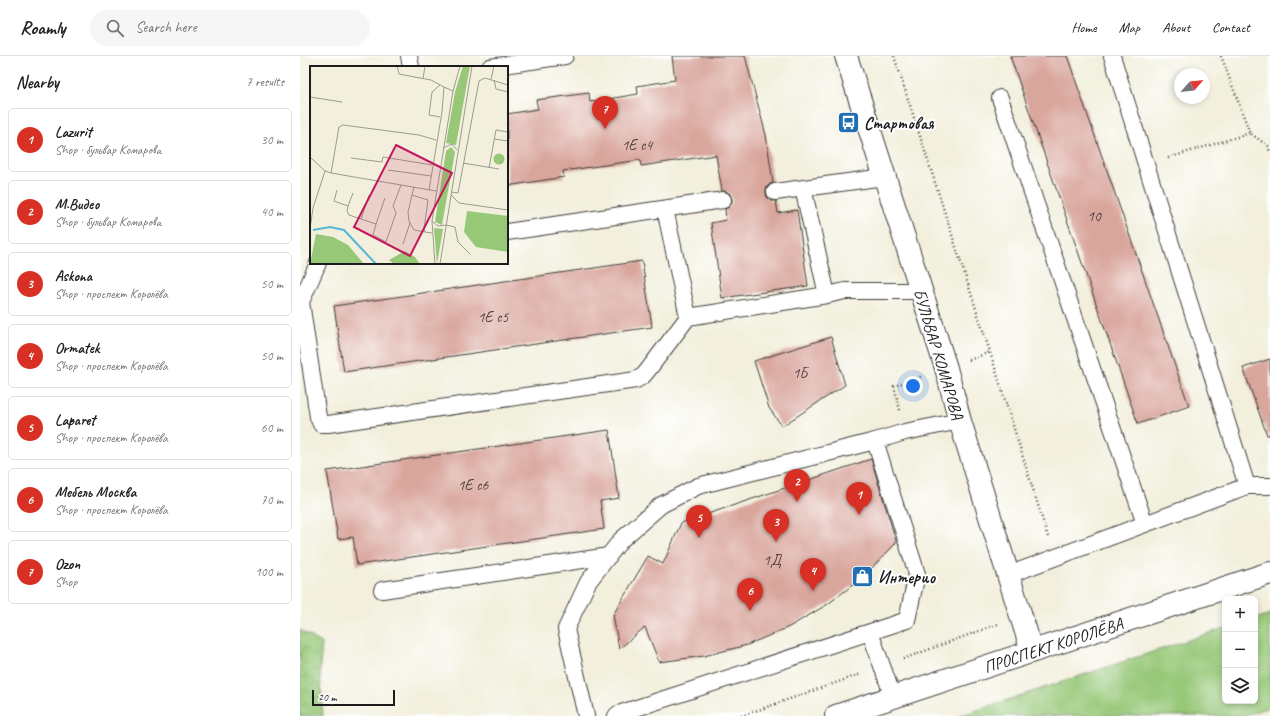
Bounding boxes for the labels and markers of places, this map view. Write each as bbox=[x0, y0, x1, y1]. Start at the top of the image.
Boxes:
pin: 7 bbox=[592, 96, 618, 129]
bus stop icon: Стартовая bbox=[835, 110, 861, 136]
place label: Стартовая bbox=[864, 113, 934, 134]
pin: 2 bbox=[784, 469, 810, 502]
pin: 1 bbox=[846, 482, 872, 515]
pin: 5 bbox=[686, 505, 712, 538]
pin: 3 bbox=[763, 509, 789, 542]
pin: 4 bbox=[800, 558, 826, 591]
shop icon: Интерио bbox=[850, 564, 876, 590]
place label: Интерио bbox=[878, 567, 936, 588]
pin: 6 bbox=[737, 578, 763, 611]

